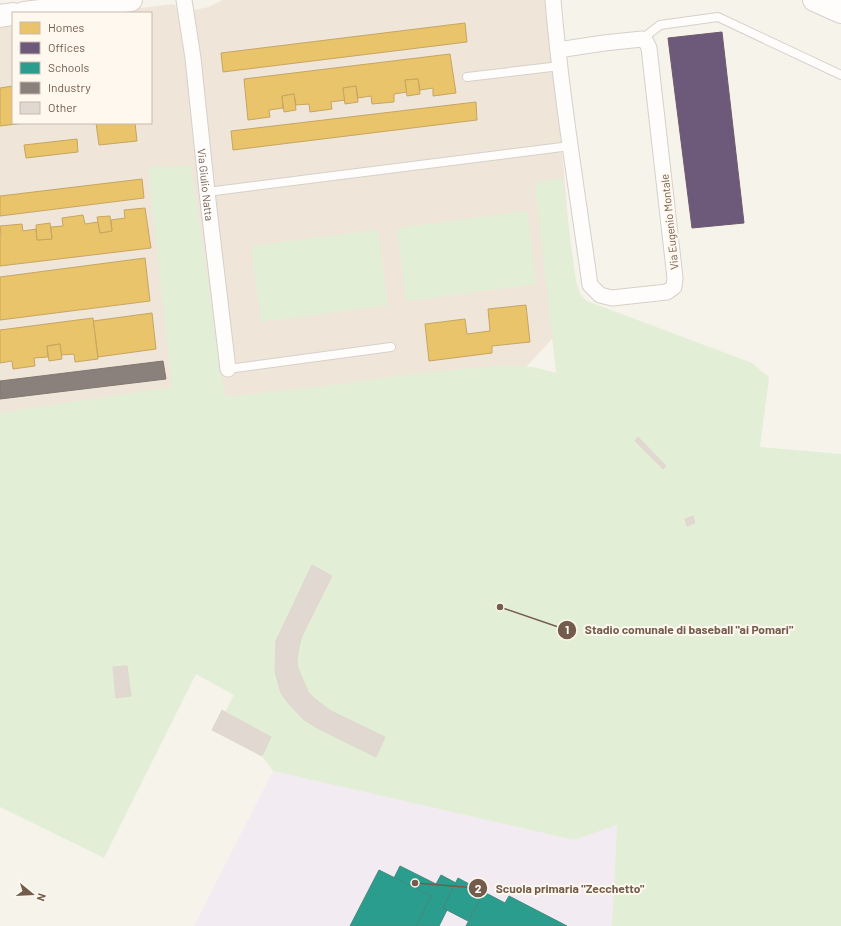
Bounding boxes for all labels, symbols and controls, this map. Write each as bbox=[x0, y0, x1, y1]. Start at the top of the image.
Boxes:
legend bbox=[12, 12, 152, 124]
text: Homes bbox=[48, 20, 85, 34]
text: Offices bbox=[48, 40, 85, 54]
text: Schools bbox=[48, 60, 89, 74]
text: Industry bbox=[48, 80, 91, 94]
text: Other bbox=[48, 100, 78, 114]
street label: Via Giulio Natta bbox=[196, 148, 217, 222]
street label: Via Eugenio Montale bbox=[657, 173, 680, 270]
callout: Stadio comunale di baseball "ai Pomari" bbox=[557, 618, 801, 642]
text: 1 bbox=[565, 622, 569, 636]
text: Stadio comunale di baseball "ai Pomari" bbox=[585, 622, 794, 636]
north arrow bbox=[12, 874, 52, 914]
callout: Scuola primaria "Zecchetto" bbox=[468, 876, 653, 900]
text: 2 bbox=[475, 881, 482, 895]
text: Scuola primaria "Zecchetto" bbox=[496, 881, 645, 895]
text: N bbox=[35, 892, 49, 903]

